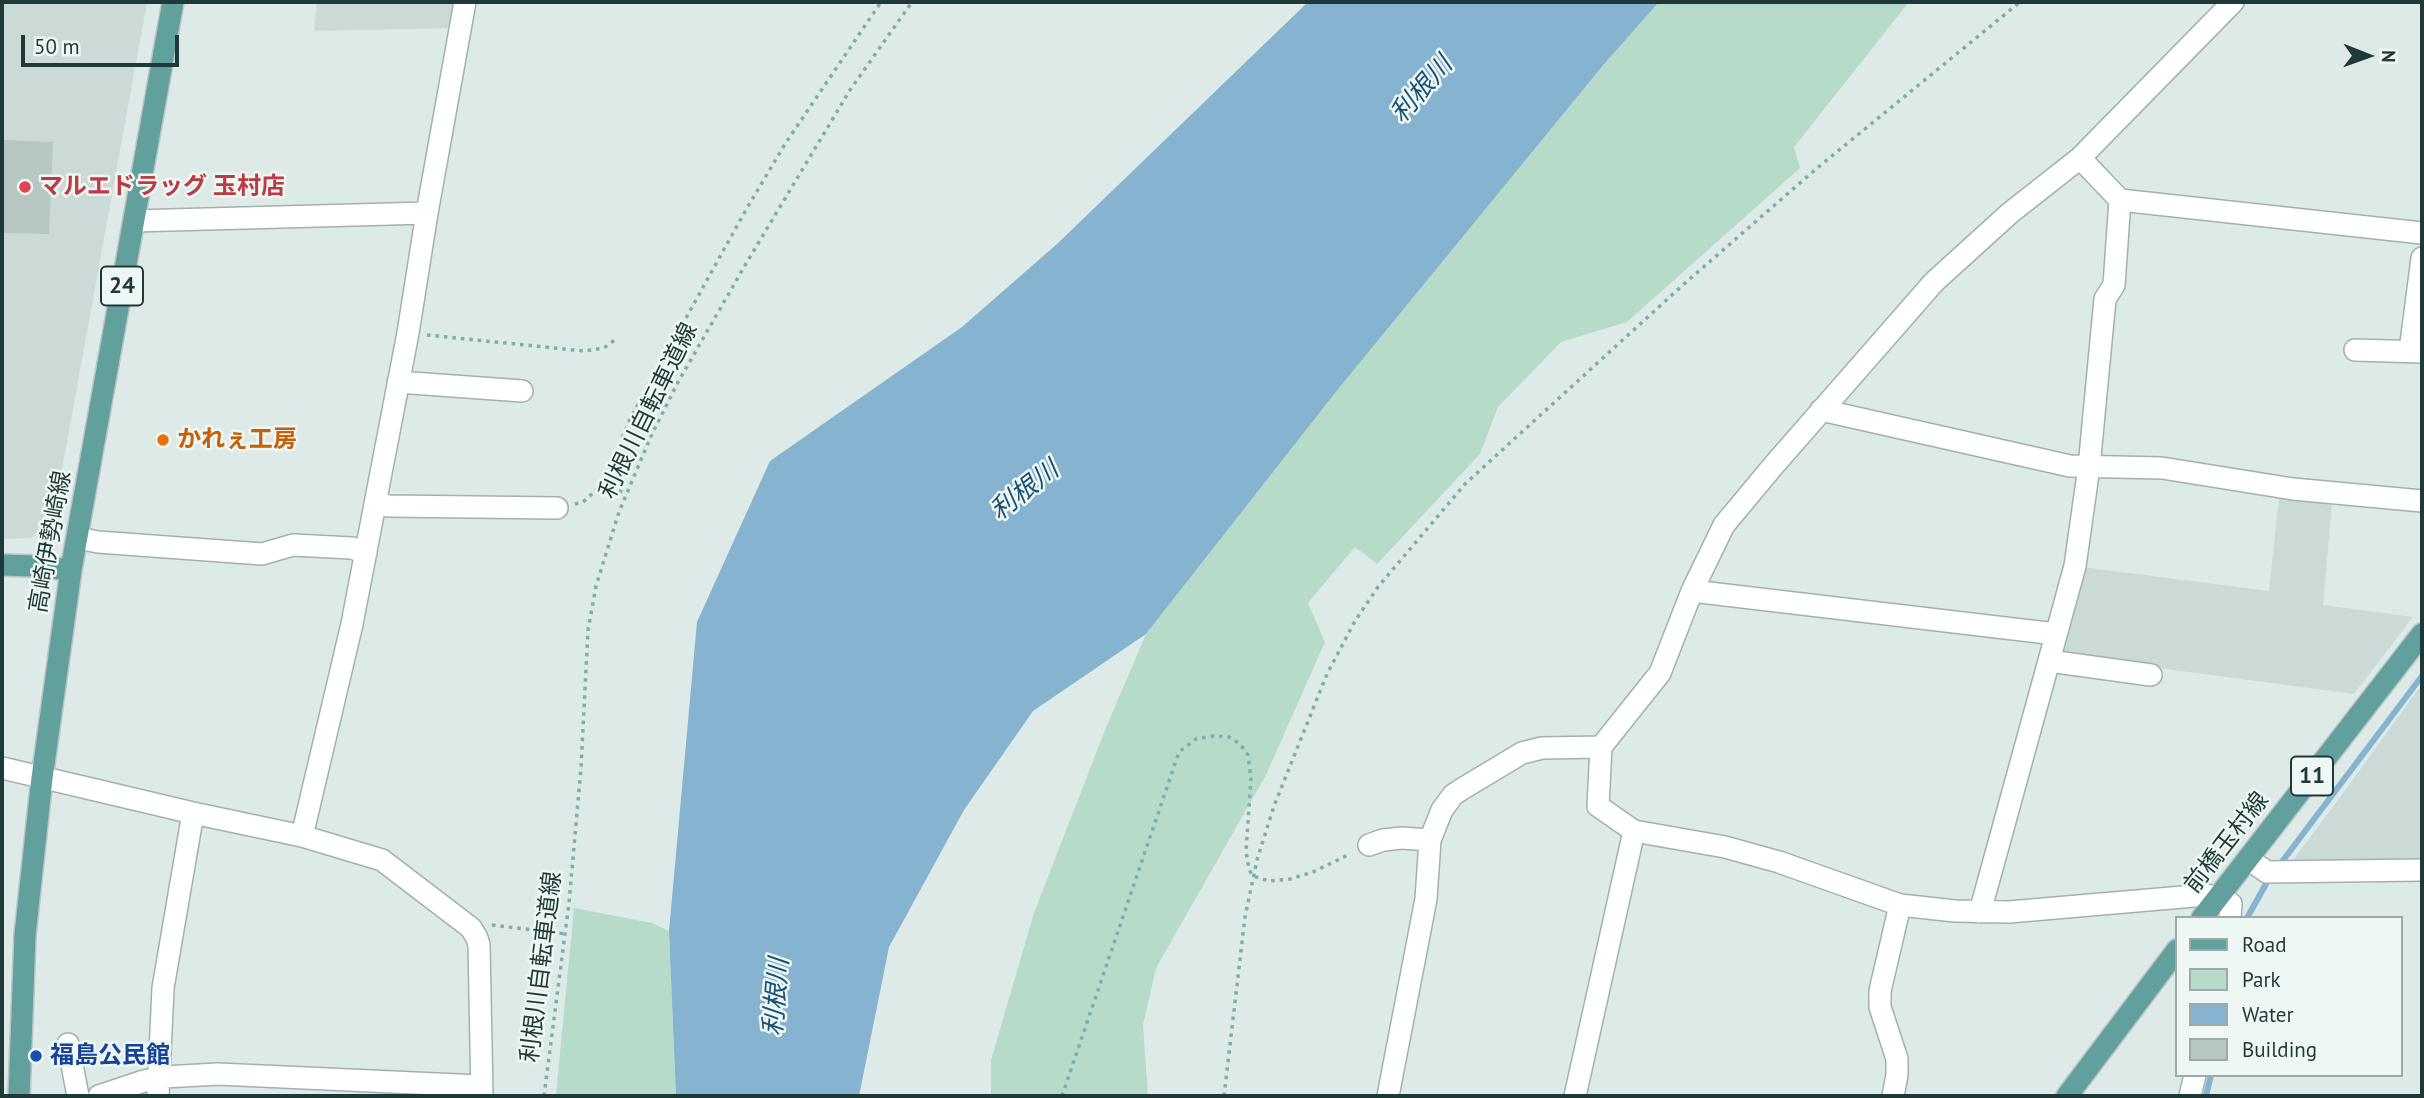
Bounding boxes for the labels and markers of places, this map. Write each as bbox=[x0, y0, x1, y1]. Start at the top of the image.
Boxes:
place label: マルエドラッグ 玉村店 bbox=[39, 173, 285, 201]
marker: マルエドラッグ 玉村店 bbox=[17, 179, 33, 195]
place label: かれぇ工房 bbox=[177, 426, 297, 454]
marker: かれぇ工房 bbox=[155, 432, 171, 448]
place label: 福島公民館 bbox=[50, 1042, 170, 1070]
marker: 福島公民館 bbox=[28, 1048, 44, 1064]

